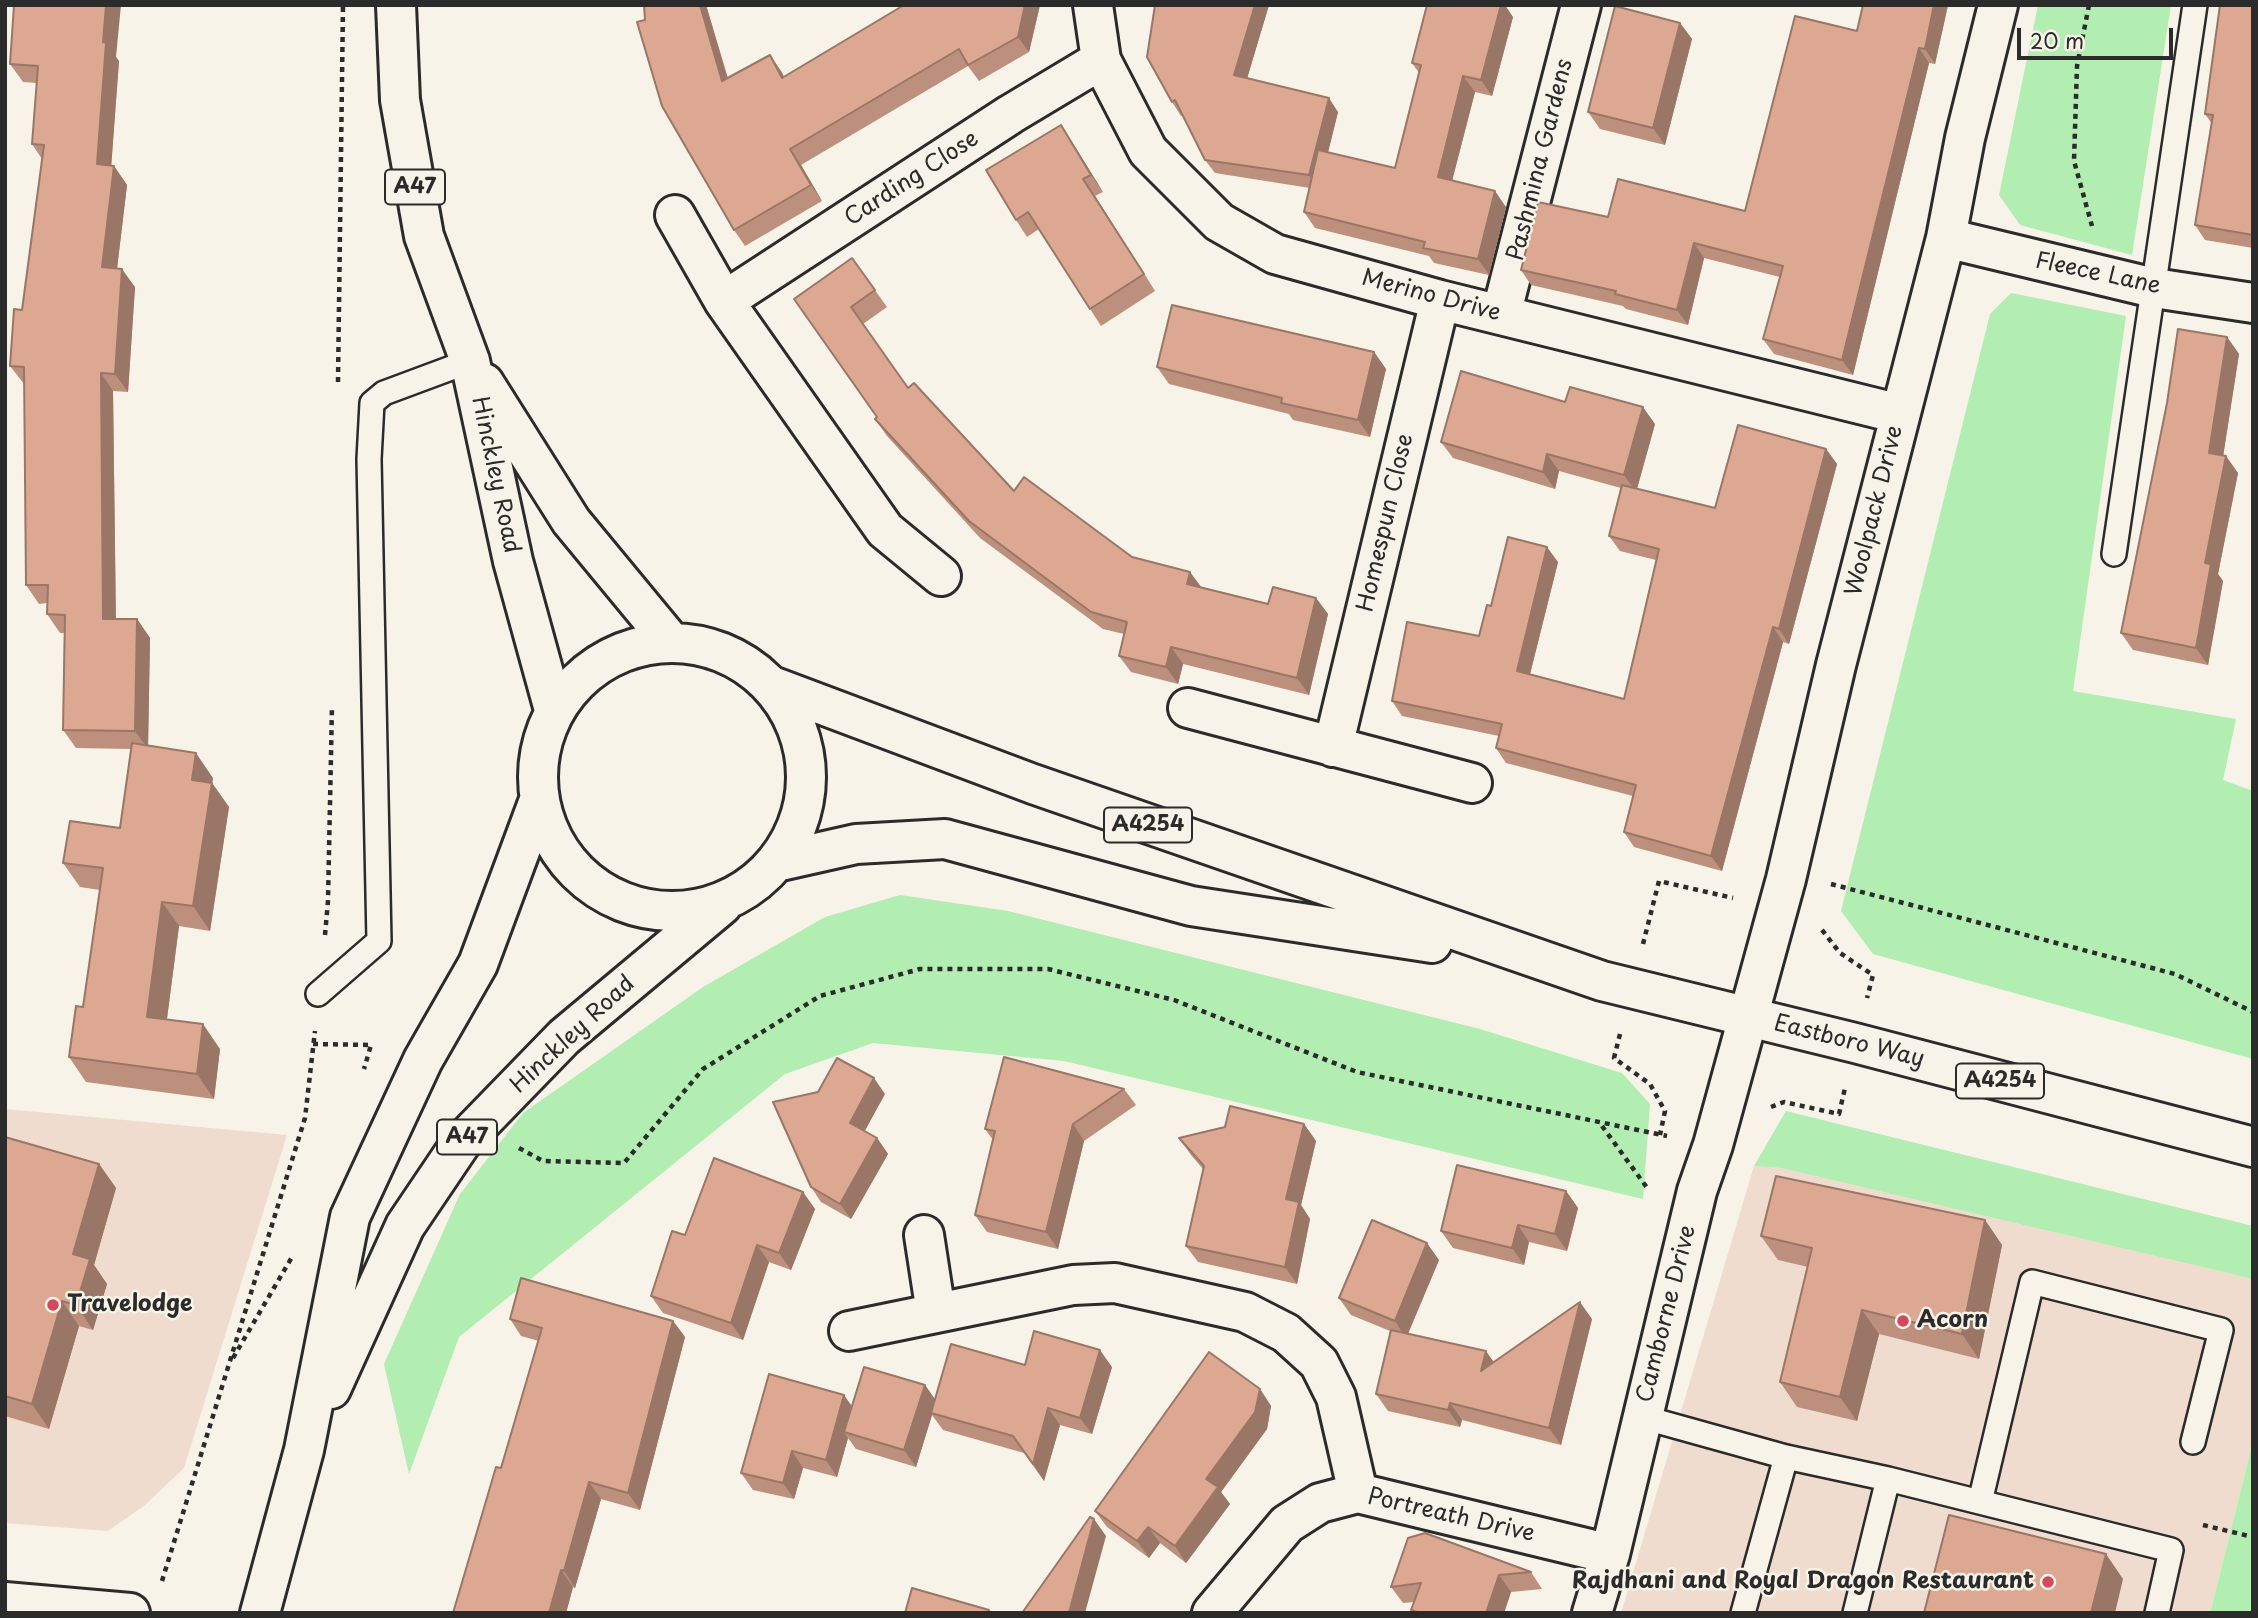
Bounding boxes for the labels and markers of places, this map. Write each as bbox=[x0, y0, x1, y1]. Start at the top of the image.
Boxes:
place label: Travelodge bbox=[67, 1291, 192, 1319]
marker: Travelodge bbox=[45, 1297, 61, 1313]
place label: Acorn bbox=[1917, 1307, 1988, 1335]
marker: Acorn bbox=[1895, 1313, 1911, 1329]
place label: Rajdhani and Royal Dragon Restaurant bbox=[1572, 1568, 2034, 1596]
marker: Rajdhani and Royal Dragon Restaurant bbox=[2040, 1574, 2056, 1590]

